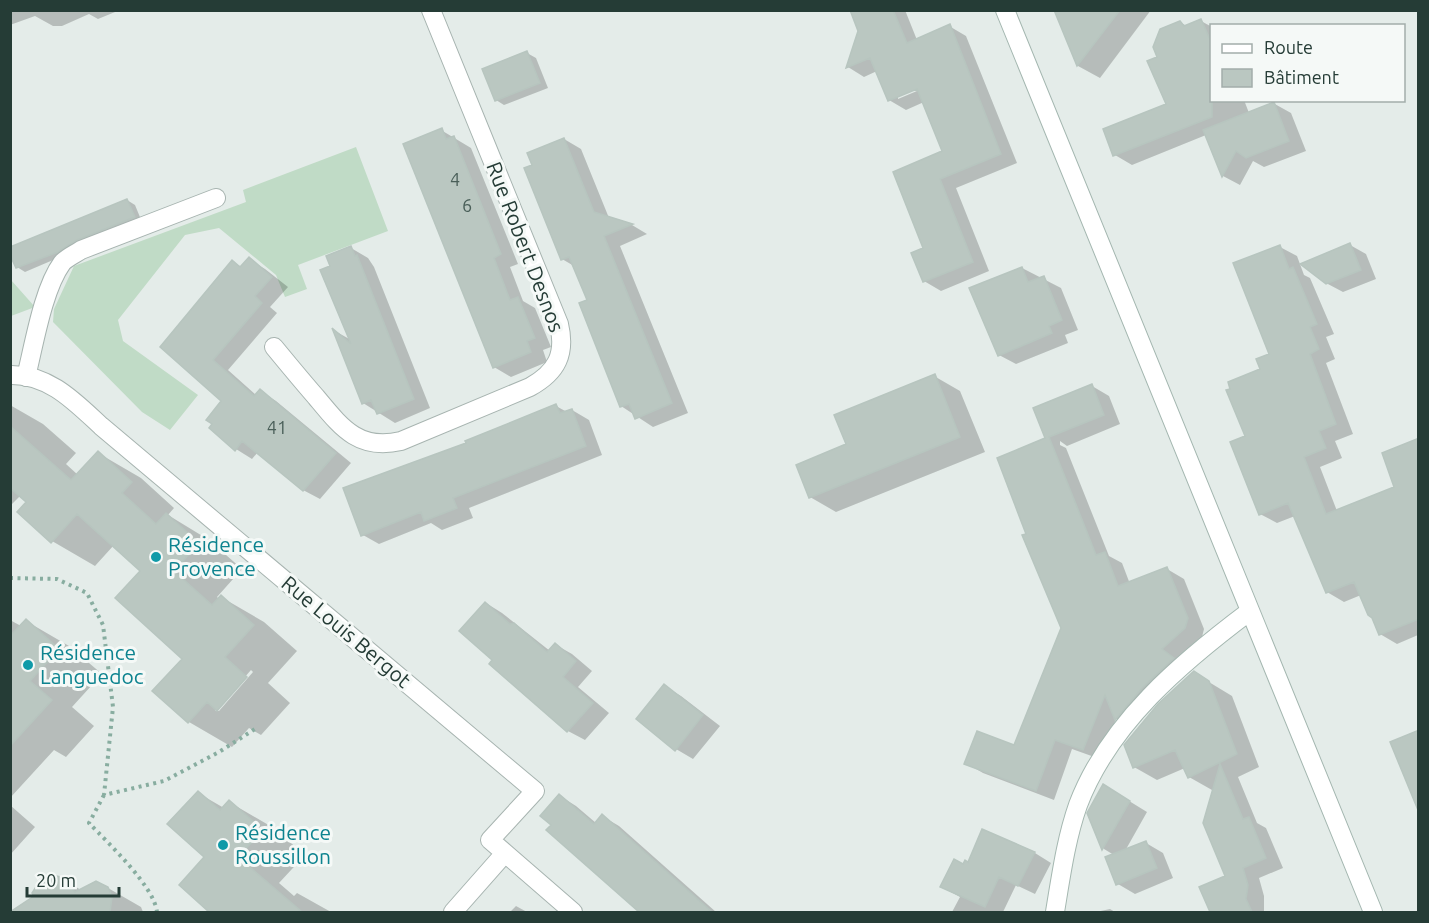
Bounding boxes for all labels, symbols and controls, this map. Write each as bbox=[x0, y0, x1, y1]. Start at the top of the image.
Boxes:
legend bbox=[1210, 24, 1405, 102]
text: Route bbox=[1264, 37, 1313, 57]
text: Bâtiment bbox=[1264, 67, 1339, 87]
street label: Rue Robert Desnos bbox=[482, 158, 570, 335]
house number: 4 bbox=[450, 169, 460, 189]
house number: 6 bbox=[462, 195, 472, 215]
house number: 41 bbox=[267, 417, 287, 437]
place label: Résidence Provence bbox=[168, 532, 264, 580]
marker: Résidence Provence bbox=[149, 550, 163, 564]
street label: Rue Louis Bergot bbox=[277, 570, 416, 692]
place label: Résidence Languedoc bbox=[40, 640, 144, 688]
marker: Résidence Languedoc bbox=[21, 658, 35, 672]
place label: Résidence Roussillon bbox=[235, 820, 331, 868]
marker: Résidence Roussillon bbox=[216, 838, 230, 852]
scale bar bbox=[27, 860, 118, 898]
text: 20 m bbox=[36, 870, 76, 890]

